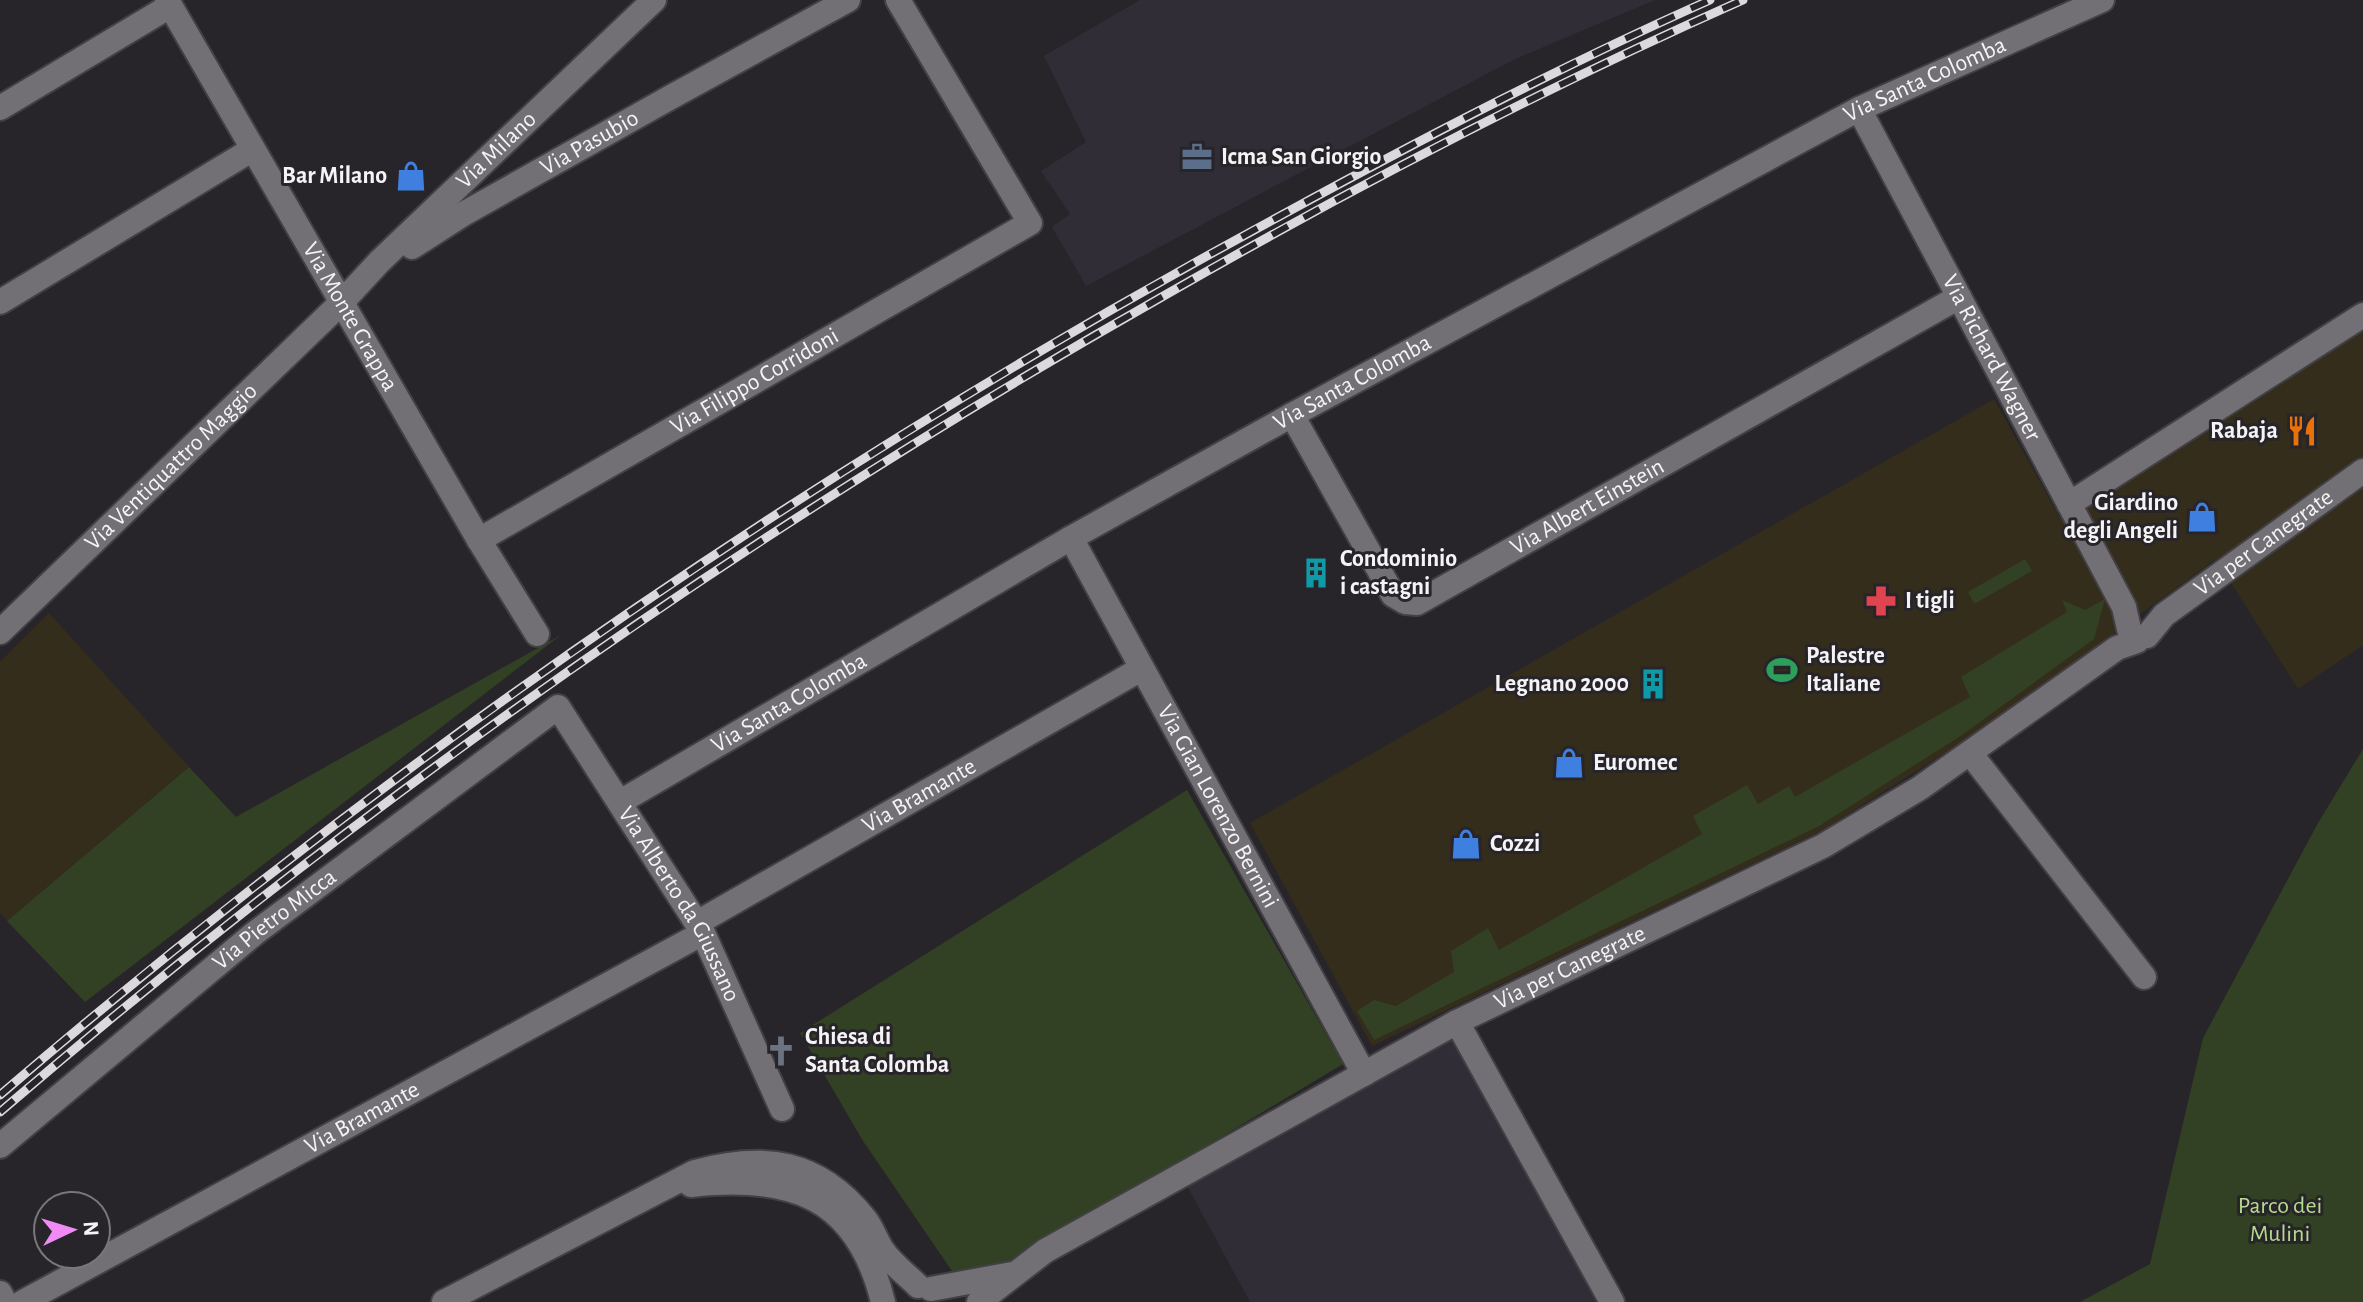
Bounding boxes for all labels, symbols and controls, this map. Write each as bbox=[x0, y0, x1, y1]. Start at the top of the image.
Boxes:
street label: Via Santa Colomba bbox=[1840, 33, 2010, 127]
street label: Via Pasubio bbox=[536, 106, 643, 180]
street label: Via Milano bbox=[452, 107, 541, 193]
office icon: Icma San Giorgio bbox=[1180, 140, 1214, 174]
place label: Icma San Giorgio bbox=[1221, 145, 1381, 169]
shop icon: Bar Milano bbox=[394, 159, 428, 193]
place label: Bar Milano bbox=[282, 164, 387, 188]
street label: Via Monte Grappa bbox=[298, 238, 402, 395]
street label: Via Richard Wagner bbox=[1938, 271, 2046, 445]
street label: Via Filippo Corridoni bbox=[666, 324, 843, 439]
street label: Via Santa Colomba bbox=[1269, 330, 1435, 435]
street label: Via Ventiquattro Maggio bbox=[81, 379, 262, 555]
restaurant icon: Rabaja bbox=[2285, 414, 2319, 448]
place label: Rabaja bbox=[2210, 419, 2278, 443]
street label: Via Albert Einstein bbox=[1506, 454, 1668, 560]
street label: Via per Canegrate bbox=[2190, 485, 2337, 601]
place label: Giardino degli Angeli bbox=[2063, 491, 2178, 543]
shop icon: Giardino degli Angeli bbox=[2185, 500, 2219, 534]
place label: Condominio i castagni bbox=[1340, 547, 1457, 599]
building icon: Condominio i castagni bbox=[1299, 556, 1333, 590]
pharmacy icon: I tigli bbox=[1864, 584, 1898, 618]
place label: I tigli bbox=[1905, 589, 1955, 613]
place label: Palestre Italiane bbox=[1806, 644, 1885, 696]
street label: Via Santa Colomba bbox=[708, 648, 871, 758]
sports icon: Palestre Italiane bbox=[1765, 653, 1799, 687]
building icon: Legnano 2000 bbox=[1636, 667, 1670, 701]
place label: Legnano 2000 bbox=[1495, 672, 1629, 696]
street label: Via Gian Lorenzo Bernini bbox=[1153, 701, 1283, 912]
shop icon: Euromec bbox=[1552, 746, 1586, 780]
place label: Euromec bbox=[1593, 751, 1677, 775]
street label: Via Bramante bbox=[858, 754, 980, 838]
street label: Via Alberto da Giussano bbox=[613, 802, 744, 1005]
shop icon: Cozzi bbox=[1449, 827, 1483, 861]
place label: Cozzi bbox=[1490, 832, 1540, 856]
street label: Via Pietro Micca bbox=[208, 865, 341, 975]
street label: Via per Canegrate bbox=[1490, 921, 1649, 1014]
place label: Chiesa di Santa Colomba bbox=[805, 1025, 949, 1077]
church icon: Chiesa di Santa Colomba bbox=[764, 1034, 798, 1068]
street label: Via Bramante bbox=[301, 1077, 424, 1159]
north arrow bbox=[32, 1190, 112, 1270]
park label: Parco dei Mulini bbox=[2238, 1194, 2322, 1246]
text: N bbox=[79, 1220, 102, 1237]

